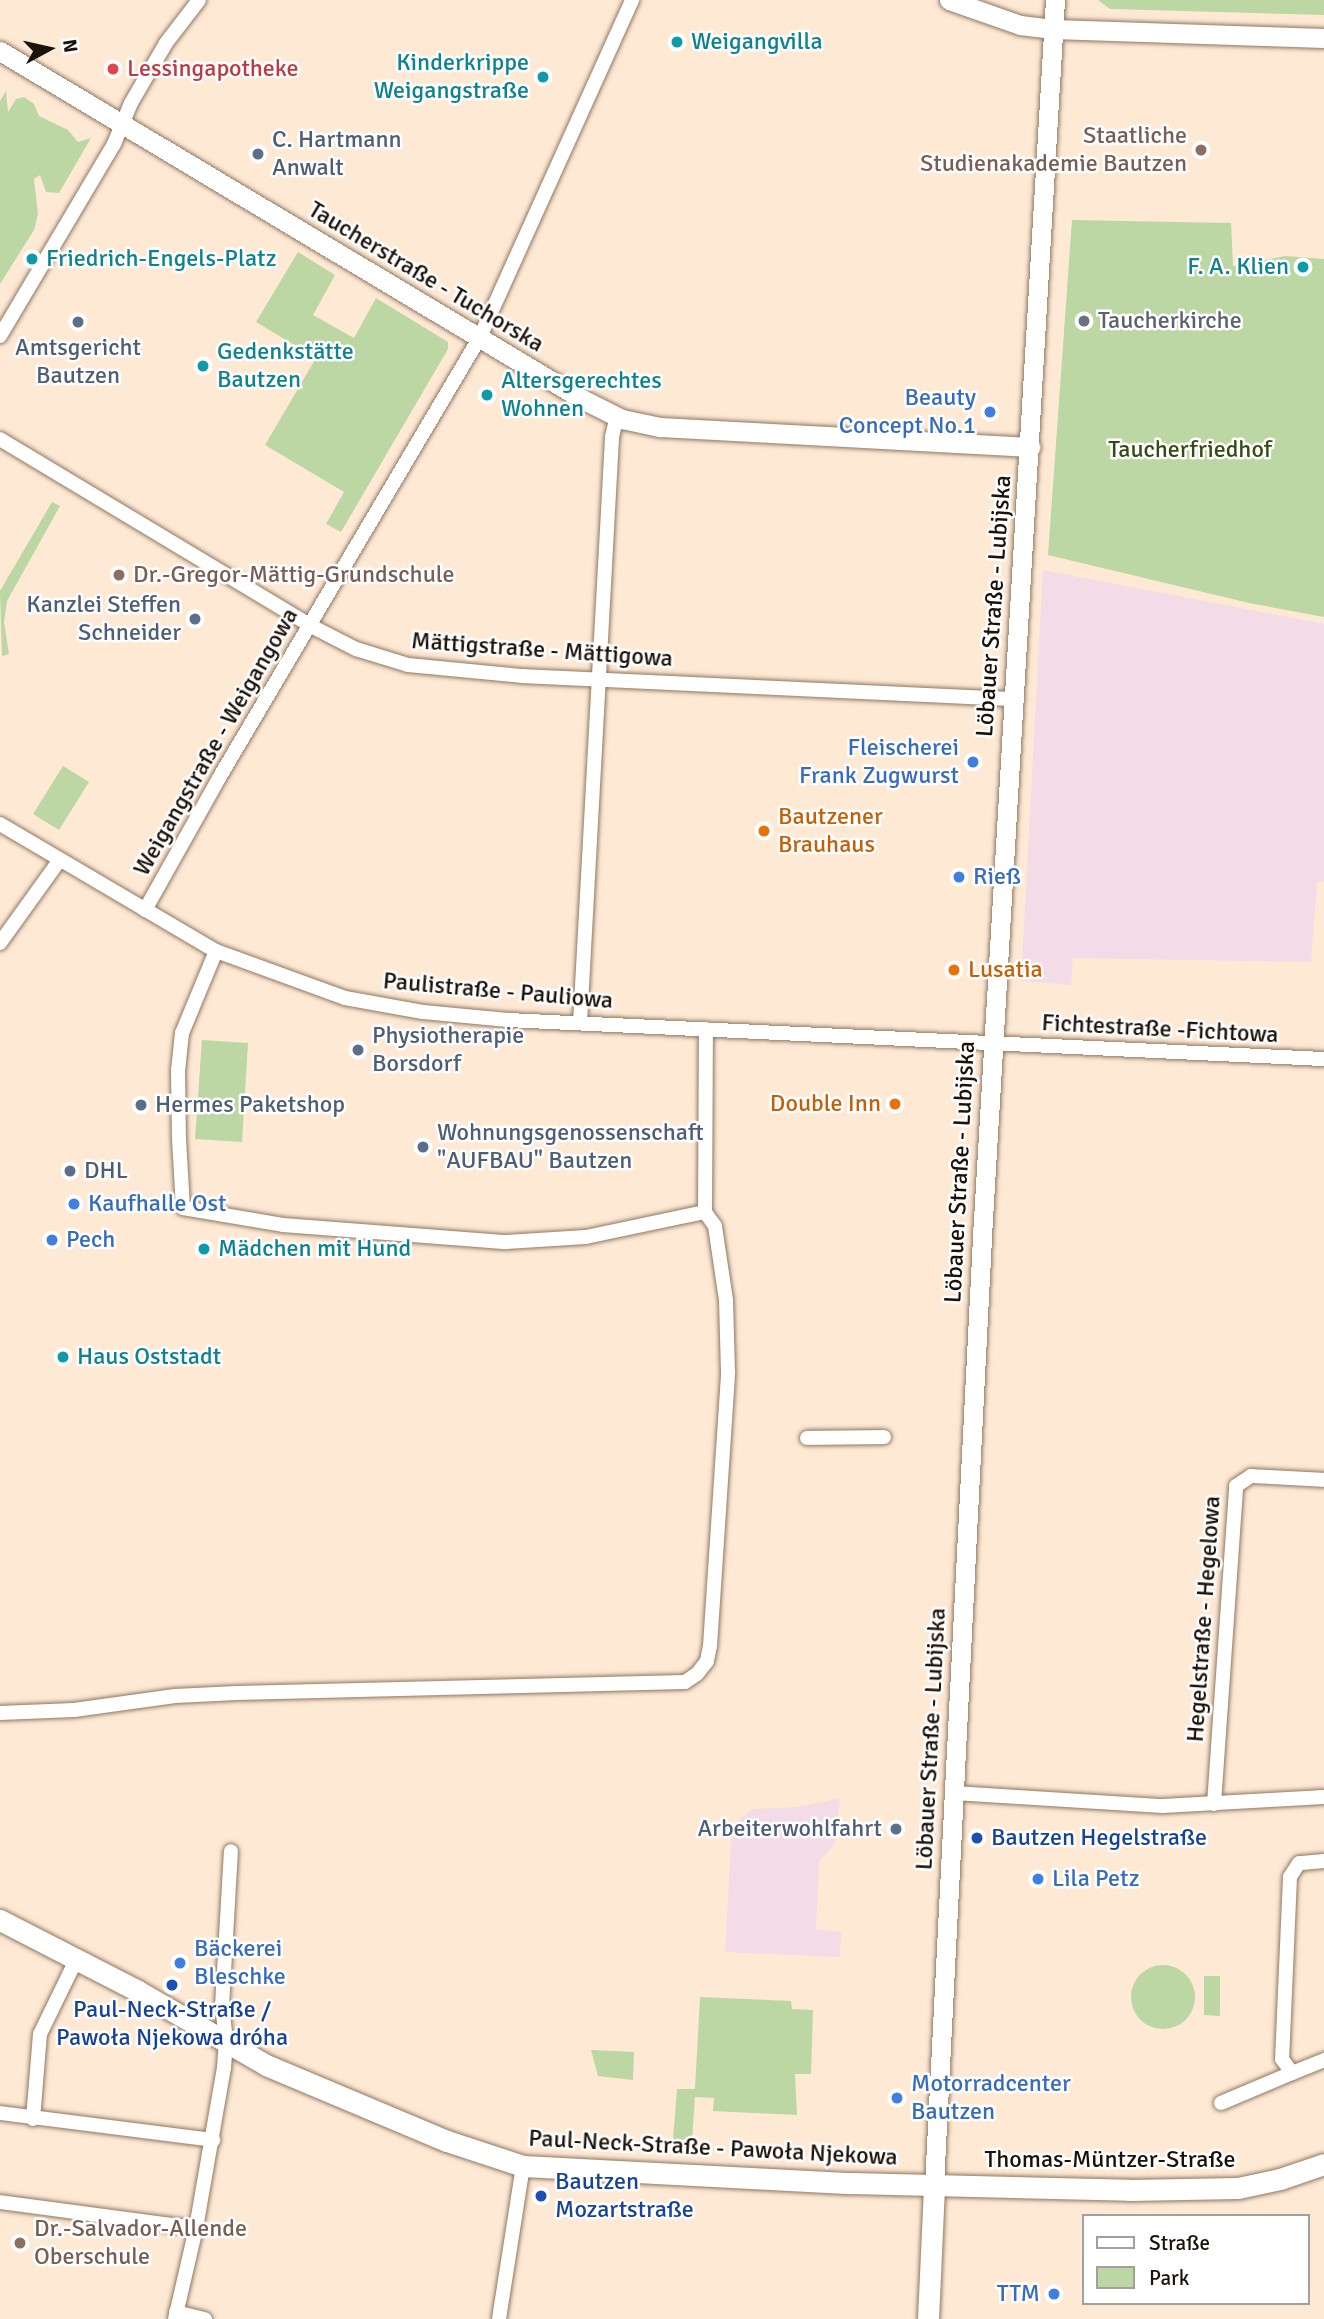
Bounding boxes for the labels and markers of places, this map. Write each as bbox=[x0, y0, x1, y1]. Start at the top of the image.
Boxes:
place label: Weigangvilla bbox=[691, 28, 823, 56]
marker: Weigangvilla bbox=[669, 34, 685, 50]
place label: Kinderkrippe Weigangstraße bbox=[374, 49, 529, 105]
place label: Lessingapotheke bbox=[127, 55, 298, 83]
marker: Lessingapotheke bbox=[105, 61, 121, 77]
marker: Kinderkrippe Weigangstraße bbox=[535, 69, 551, 85]
place label: Staatliche Studienakademie Bautzen bbox=[920, 122, 1187, 178]
place label: C. Hartmann Anwalt bbox=[272, 126, 402, 182]
marker: Staatliche Studienakademie Bautzen bbox=[1193, 142, 1209, 158]
marker: C. Hartmann Anwalt bbox=[250, 146, 266, 162]
place label: Friedrich-Engels-Platz bbox=[46, 245, 276, 273]
marker: Friedrich-Engels-Platz bbox=[24, 251, 40, 267]
place label: F. A. Klien bbox=[1187, 253, 1289, 281]
marker: F. A. Klien bbox=[1295, 259, 1311, 275]
place label: Taucherkirche bbox=[1098, 307, 1242, 335]
marker: Taucherkirche bbox=[1076, 313, 1092, 329]
marker: Amtsgericht Bautzen bbox=[70, 314, 86, 330]
place label: Amtsgericht Bautzen bbox=[15, 334, 141, 390]
place label: Gedenkstätte Bautzen bbox=[217, 338, 354, 394]
marker: Gedenkstätte Bautzen bbox=[195, 358, 211, 374]
place label: Altersgerechtes Wohnen bbox=[501, 367, 662, 423]
place label: Beauty Concept No.1 bbox=[839, 384, 976, 440]
marker: Altersgerechtes Wohnen bbox=[479, 387, 495, 403]
marker: Beauty Concept No.1 bbox=[982, 404, 998, 420]
place label: Dr.-Gregor-Mättig-Grundschule bbox=[133, 561, 455, 589]
marker: Dr.-Gregor-Mättig-Grundschule bbox=[111, 567, 127, 583]
place label: Kanzlei Steffen Schneider bbox=[26, 591, 181, 647]
marker: Kanzlei Steffen Schneider bbox=[187, 611, 203, 627]
place label: Fleischerei Frank Zugwurst bbox=[799, 734, 959, 790]
marker: Fleischerei Frank Zugwurst bbox=[965, 754, 981, 770]
place label: Bautzener Brauhaus bbox=[778, 803, 883, 859]
marker: Bautzener Brauhaus bbox=[756, 823, 772, 839]
place label: Rieß bbox=[973, 863, 1021, 891]
marker: Rieß bbox=[951, 869, 967, 885]
place label: Lusatia bbox=[968, 956, 1043, 984]
marker: Lusatia bbox=[946, 962, 962, 978]
place label: Physiotherapie Borsdorf bbox=[372, 1022, 524, 1078]
marker: Physiotherapie Borsdorf bbox=[350, 1042, 366, 1058]
place label: Double Inn bbox=[770, 1090, 881, 1118]
place label: Hermes Paketshop bbox=[155, 1091, 345, 1119]
marker: Double Inn bbox=[887, 1096, 903, 1112]
marker: Hermes Paketshop bbox=[133, 1097, 149, 1113]
place label: Wohnungsgenossenschaft "AUFBAU" Bautzen bbox=[437, 1119, 704, 1175]
marker: Wohnungsgenossenschaft "AUFBAU" Bautzen bbox=[415, 1139, 431, 1155]
place label: DHL bbox=[84, 1157, 128, 1185]
marker: DHL bbox=[62, 1163, 78, 1179]
place label: Kaufhalle Ost bbox=[88, 1190, 226, 1218]
marker: Kaufhalle Ost bbox=[66, 1196, 82, 1212]
place label: Pech bbox=[66, 1226, 115, 1254]
marker: Pech bbox=[44, 1232, 60, 1248]
place label: Mädchen mit Hund bbox=[218, 1235, 411, 1263]
marker: Mädchen mit Hund bbox=[196, 1241, 212, 1257]
place label: Haus Oststadt bbox=[77, 1343, 221, 1371]
marker: Haus Oststadt bbox=[55, 1349, 71, 1365]
place label: Arbeiterwohlfahrt bbox=[697, 1815, 882, 1843]
marker: Arbeiterwohlfahrt bbox=[888, 1821, 904, 1837]
place label: Bautzen Hegelstraße bbox=[991, 1824, 1207, 1852]
marker: Bautzen Hegelstraße bbox=[969, 1830, 985, 1846]
place label: Lila Petz bbox=[1052, 1865, 1140, 1893]
marker: Lila Petz bbox=[1030, 1871, 1046, 1887]
place label: Bäckerei Bleschke bbox=[194, 1935, 286, 1991]
marker: Bäckerei Bleschke bbox=[172, 1955, 188, 1971]
marker: Paul-Neck-Straße / Pawoła Njekowa dróha bbox=[164, 1977, 180, 1993]
place label: Paul-Neck-Straße / Pawoła Njekowa dróha bbox=[56, 1996, 288, 2052]
place label: Motorradcenter Bautzen bbox=[911, 2070, 1071, 2126]
marker: Motorradcenter Bautzen bbox=[889, 2090, 905, 2106]
place label: Bautzen Mozartstraße bbox=[555, 2168, 694, 2224]
marker: Bautzen Mozartstraße bbox=[533, 2188, 549, 2204]
place label: Dr.-Salvador-Allende Oberschule bbox=[34, 2215, 247, 2271]
marker: Dr.-Salvador-Allende Oberschule bbox=[12, 2235, 28, 2251]
place label: TTM bbox=[997, 2280, 1040, 2308]
marker: TTM bbox=[1046, 2286, 1062, 2302]

